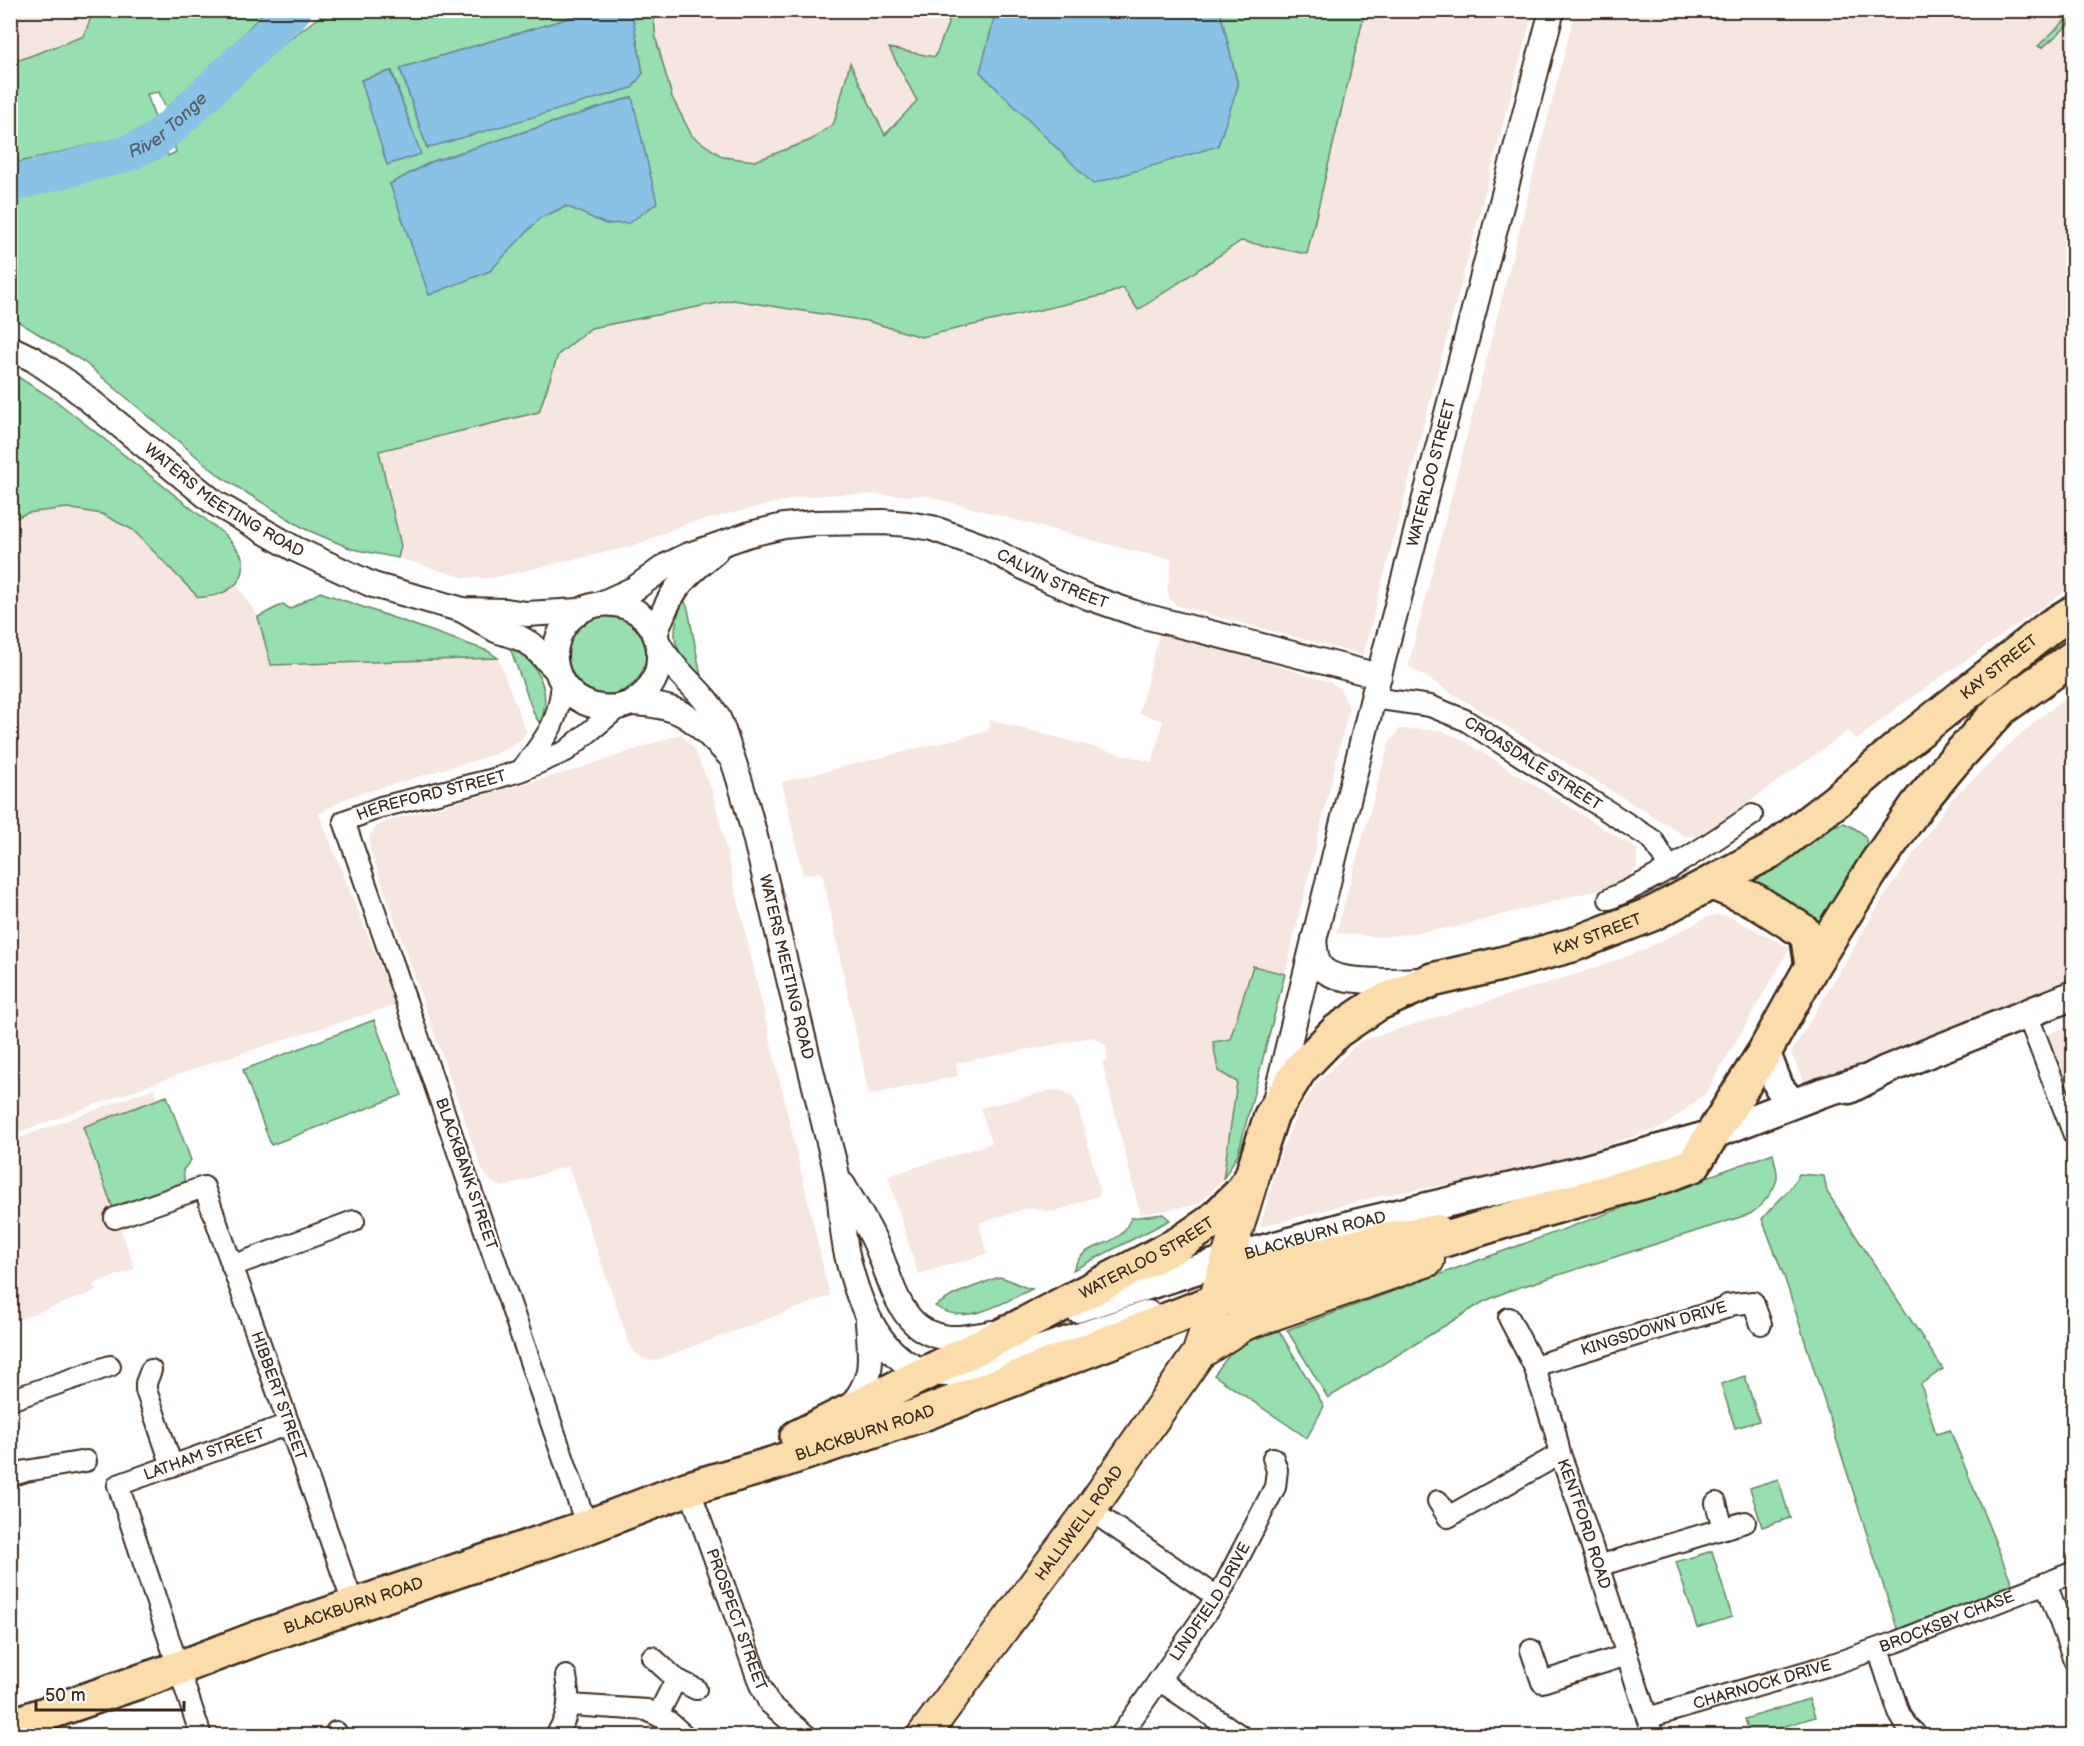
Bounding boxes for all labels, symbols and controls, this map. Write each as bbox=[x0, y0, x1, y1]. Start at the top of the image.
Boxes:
water label: River Tonge bbox=[125, 88, 211, 162]
street label: WATERLOO STREET bbox=[1403, 397, 1460, 549]
street label: WATERS MEETING ROAD bbox=[140, 440, 307, 561]
street label: CALVIN STREET bbox=[993, 545, 1111, 613]
street label: KAY STREET bbox=[1957, 631, 2042, 704]
street label: CROASDALE STREET bbox=[1461, 712, 1606, 815]
street label: HEREFORD STREET bbox=[354, 766, 509, 825]
street label: WATERS MEETING ROAD bbox=[755, 873, 817, 1061]
street label: KAY STREET bbox=[1551, 909, 1645, 959]
street label: BLACKBANK STREET bbox=[431, 1096, 501, 1253]
street label: BLACKBURN ROAD bbox=[1242, 1208, 1388, 1264]
street label: WATERLOO STREET bbox=[1076, 1213, 1218, 1303]
street label: KINGSDOWN DRIVE bbox=[1579, 1298, 1729, 1360]
street label: HIBBERT STREET bbox=[247, 1329, 311, 1463]
street label: BLACKBURN ROAD bbox=[793, 1401, 938, 1465]
street label: LATHAM STREET bbox=[141, 1424, 268, 1485]
street label: KENTFORD ROAD bbox=[1553, 1456, 1615, 1592]
street label: HALLIWELL ROAD bbox=[1031, 1462, 1127, 1585]
street label: LINDFIELD DRIVE bbox=[1166, 1539, 1254, 1665]
street label: PROSPECT STREET bbox=[702, 1546, 771, 1695]
street label: BLACKBURN ROAD bbox=[281, 1573, 426, 1638]
street label: BROCKSBY CHASE bbox=[1877, 1587, 2017, 1657]
street label: CHARNOCK DRIVE bbox=[1691, 1656, 1833, 1714]
scale bar bbox=[36, 1674, 184, 1712]
text: 50 m bbox=[45, 1685, 86, 1706]

